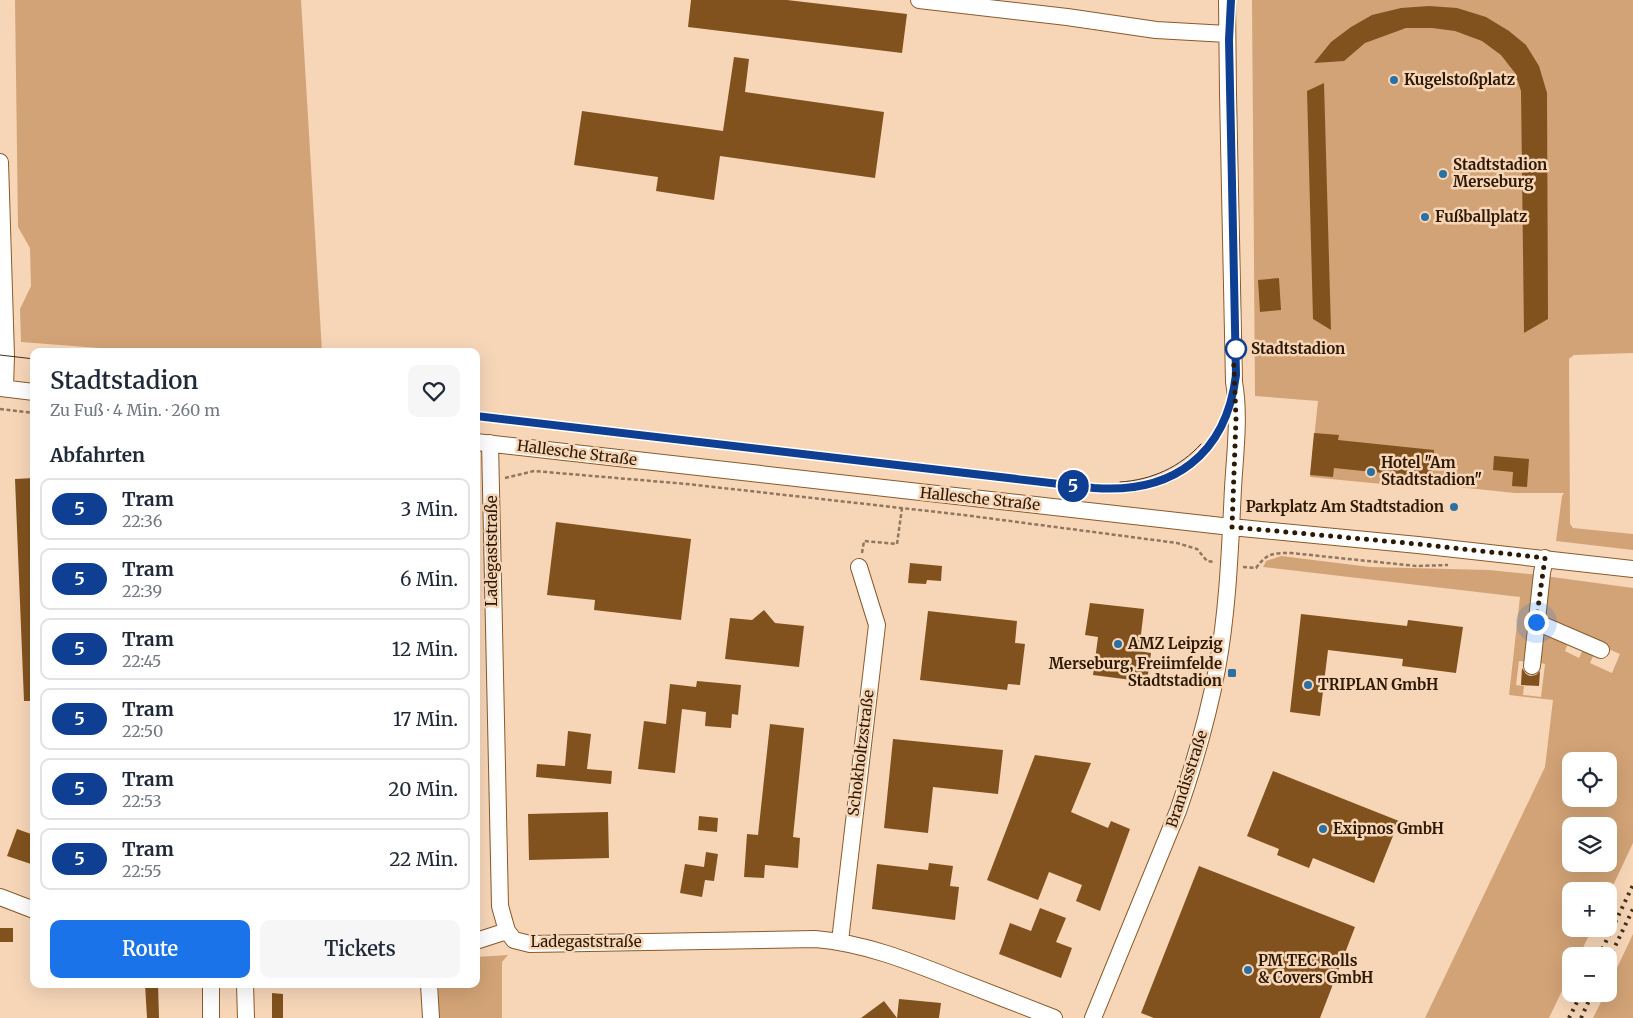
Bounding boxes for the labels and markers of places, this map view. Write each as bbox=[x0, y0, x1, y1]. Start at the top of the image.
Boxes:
place label: Kugelstoßplatz bbox=[1404, 70, 1515, 89]
marker: Kugelstoßplatz bbox=[1388, 74, 1400, 86]
place label: Stadtstadion Merseburg bbox=[1453, 155, 1547, 191]
marker: Stadtstadion Merseburg bbox=[1437, 168, 1449, 180]
place label: Fußballplatz bbox=[1435, 207, 1527, 226]
marker: Fußballplatz bbox=[1419, 211, 1431, 223]
marker: Stadtstadion bbox=[1225, 338, 1247, 360]
place label: Stadtstadion bbox=[1251, 339, 1345, 358]
place label: Hotel "Am Stadtstadion" bbox=[1381, 453, 1482, 489]
marker: Hotel "Am Stadtstadion" bbox=[1365, 466, 1377, 478]
place label: Parkplatz Am Stadtstadion bbox=[1246, 497, 1444, 516]
marker: Parkplatz Am Stadtstadion bbox=[1448, 501, 1460, 513]
place label: AMZ Leipzig bbox=[1127, 634, 1223, 653]
marker: AMZ Leipzig bbox=[1112, 638, 1124, 650]
place label: Merseburg, Freiimfelde Stadtstadion bbox=[1049, 654, 1222, 690]
marker: Merseburg, Freiimfelde Stadtstadion bbox=[1226, 667, 1238, 679]
place label: TRIPLAN GmbH bbox=[1318, 675, 1438, 694]
marker: TRIPLAN GmbH bbox=[1302, 679, 1314, 691]
place label: Exipnos GmbH bbox=[1333, 819, 1444, 838]
marker: Exipnos GmbH bbox=[1317, 823, 1329, 835]
place label: PM TEC Rolls & Covers GmbH bbox=[1258, 951, 1373, 987]
marker: PM TEC Rolls & Covers GmbH bbox=[1242, 964, 1254, 976]

